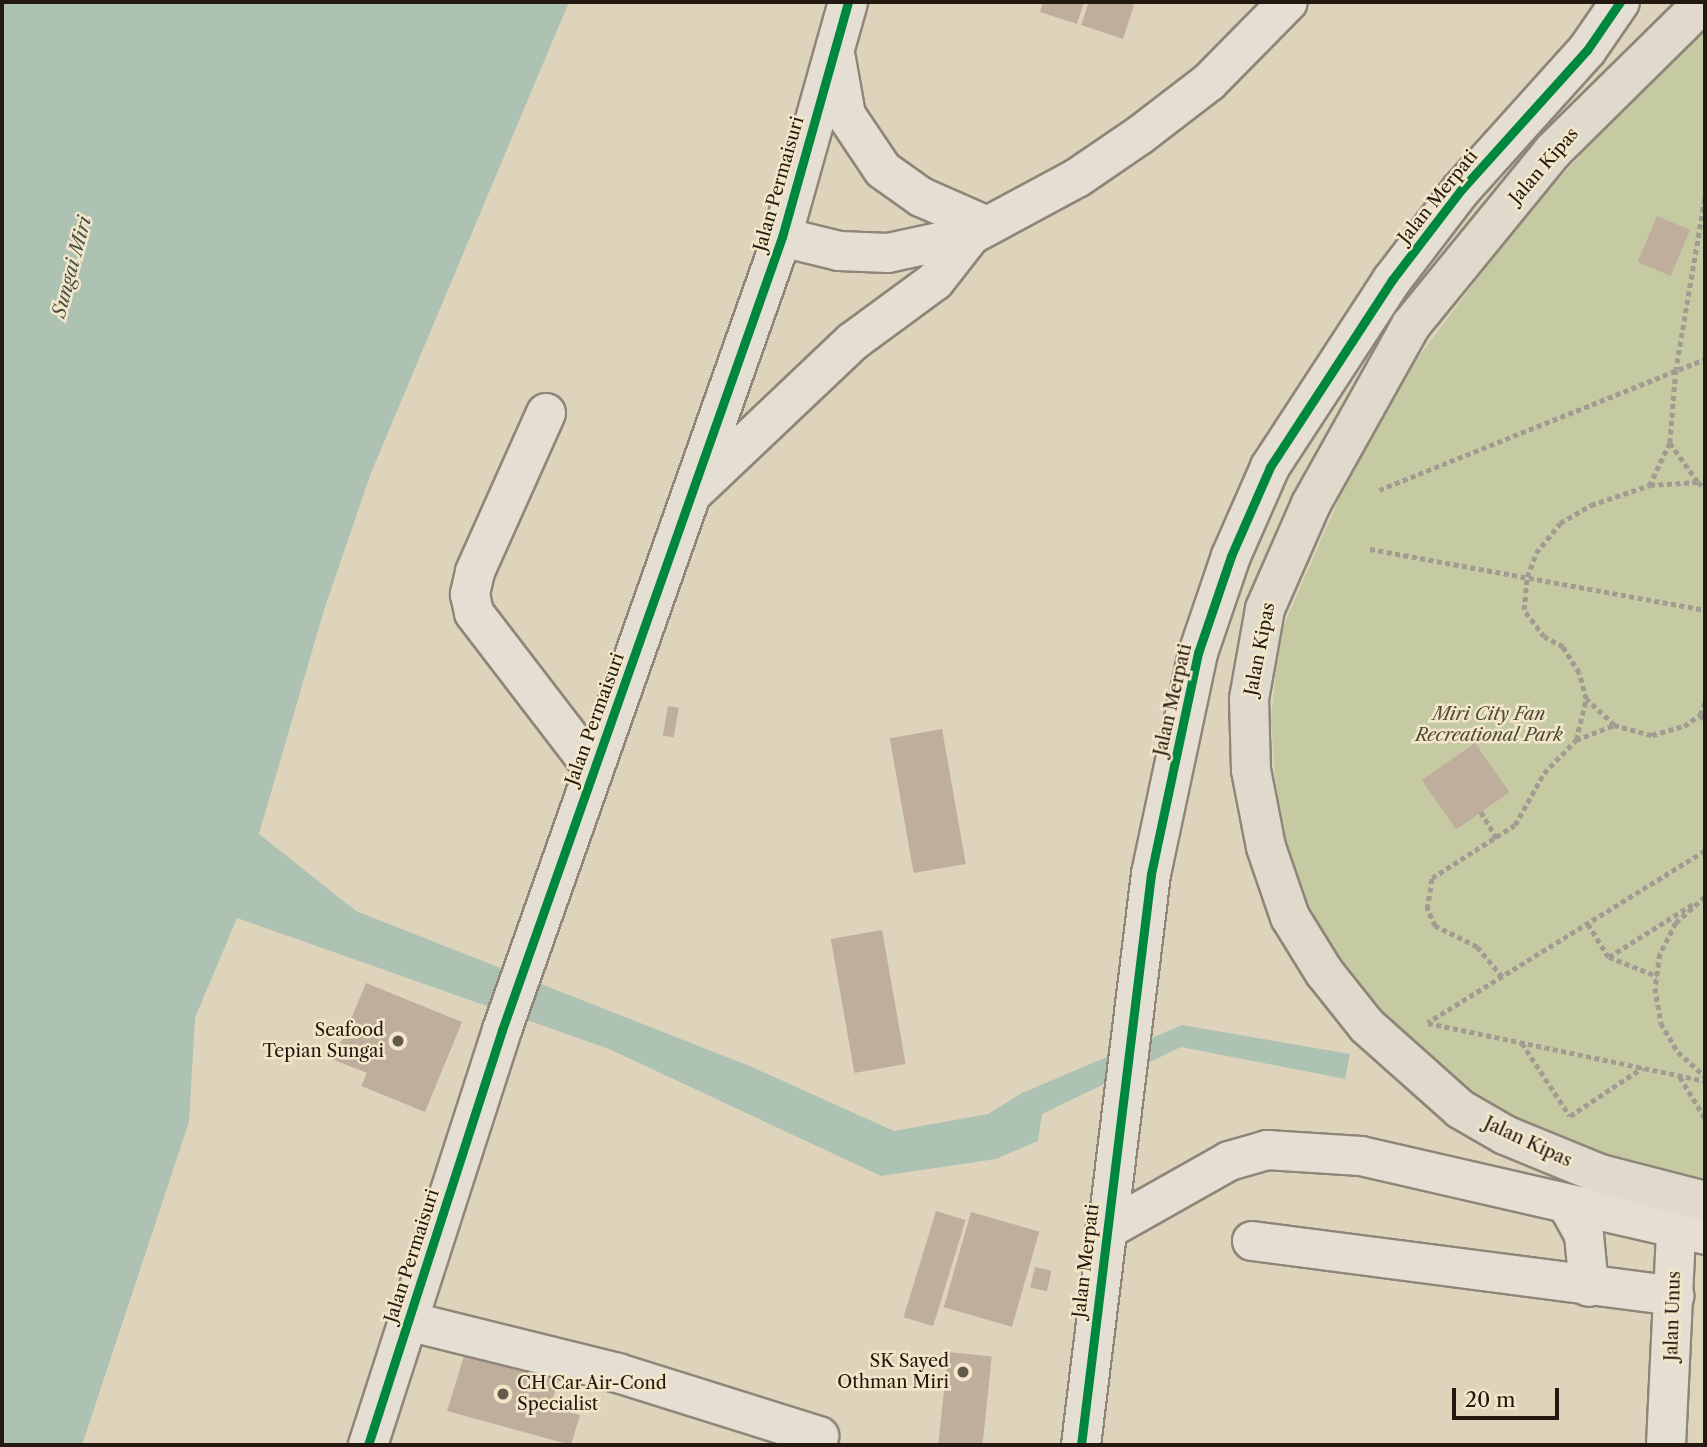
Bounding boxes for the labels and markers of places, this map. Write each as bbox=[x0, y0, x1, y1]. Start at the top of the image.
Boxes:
place label: Seafood Tepian Sungai bbox=[262, 1020, 384, 1062]
marker: Seafood Tepian Sungai bbox=[390, 1033, 406, 1049]
place label: SK Sayed Othman Miri bbox=[837, 1351, 949, 1394]
marker: SK Sayed Othman Miri bbox=[955, 1364, 971, 1380]
place label: CH Car Air-Cond Specialist bbox=[517, 1373, 668, 1416]
marker: CH Car Air-Cond Specialist bbox=[495, 1386, 511, 1402]

